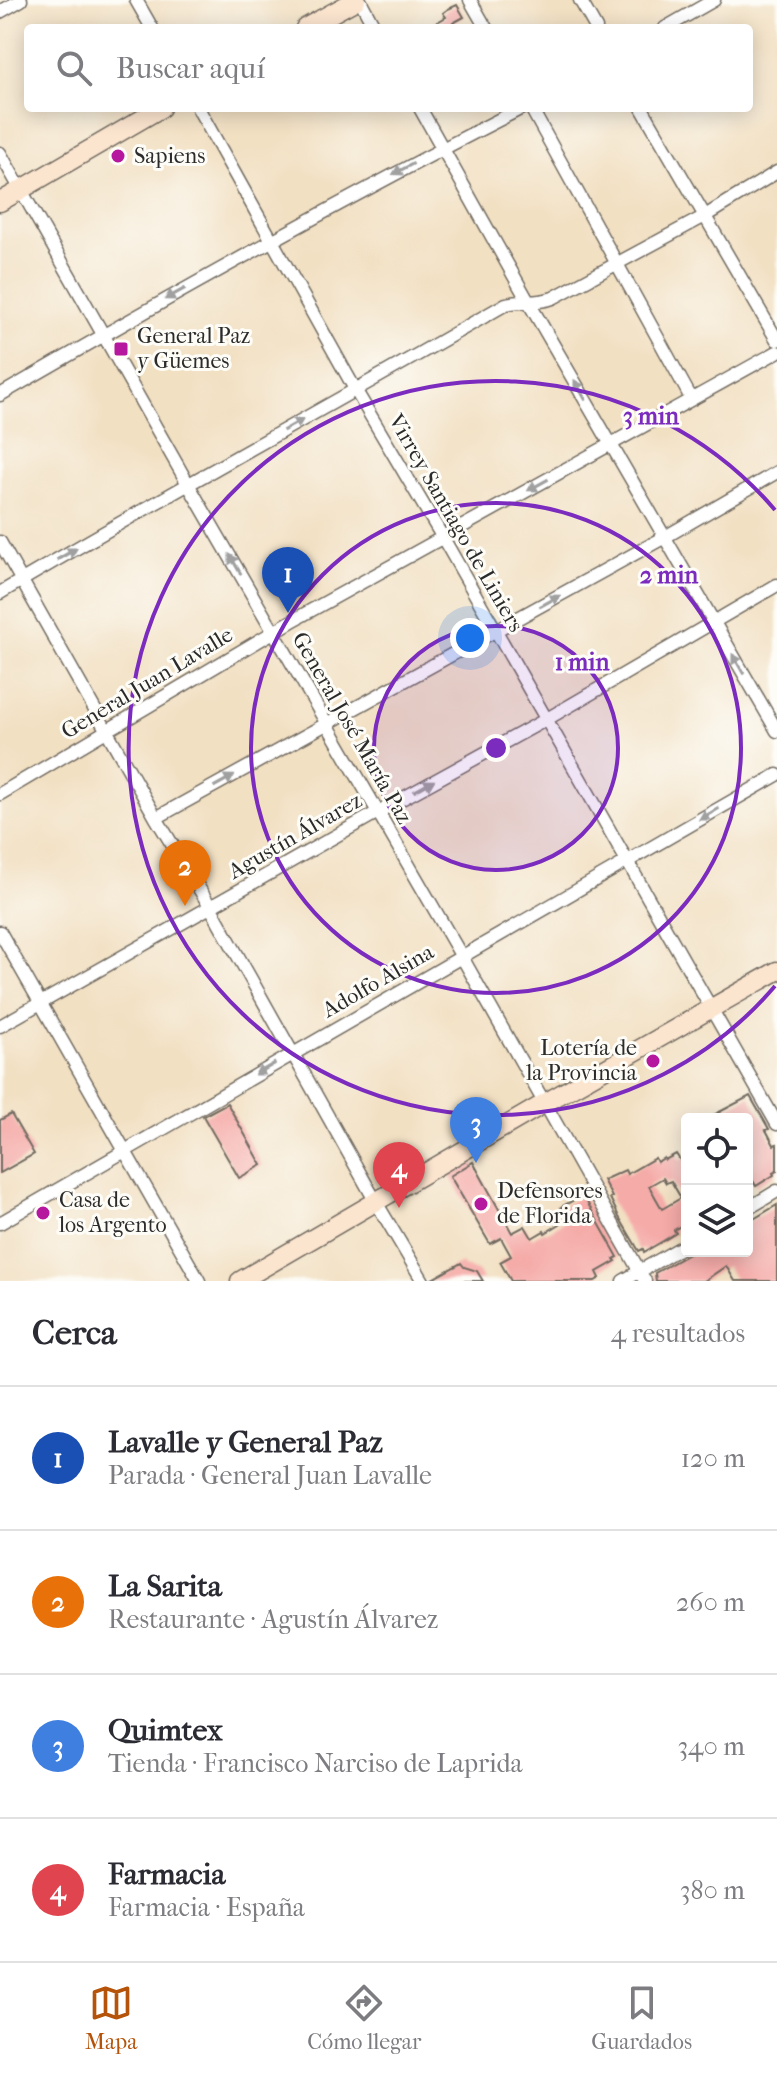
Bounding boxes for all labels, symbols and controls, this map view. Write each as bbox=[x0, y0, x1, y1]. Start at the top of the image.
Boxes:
search box bbox=[24, 24, 753, 112]
icon: search bbox=[52, 46, 96, 90]
text: Buscar aquí bbox=[116, 51, 265, 86]
place label: Sapiens bbox=[134, 143, 206, 169]
marker: Sapiens bbox=[109, 147, 127, 165]
one-way arrow bbox=[392, 163, 415, 176]
one-way arrow bbox=[164, 287, 186, 301]
place label: General Paz y Güemes bbox=[137, 323, 251, 374]
marker: General Paz y Güemes bbox=[112, 340, 130, 358]
one-way arrow bbox=[573, 379, 587, 401]
text: 3 min bbox=[623, 402, 680, 430]
street label: Virrey Santiago de Liniers bbox=[382, 409, 529, 637]
one-way arrow bbox=[282, 419, 305, 432]
one-way arrow bbox=[527, 478, 549, 492]
one-way arrow bbox=[56, 547, 78, 561]
pin: 1 bbox=[262, 547, 314, 613]
one-way arrow bbox=[228, 553, 242, 575]
text: 2 min bbox=[640, 561, 699, 589]
one-way arrow bbox=[539, 594, 561, 608]
your location bbox=[450, 618, 490, 658]
street label: General Juan Lavalle bbox=[57, 621, 238, 744]
street label: General José María Paz bbox=[286, 628, 418, 829]
text: 1 min bbox=[555, 648, 610, 676]
one-way arrow bbox=[731, 653, 745, 675]
centre of rings bbox=[482, 734, 510, 762]
one-way arrow bbox=[213, 774, 236, 787]
one-way arrow bbox=[413, 780, 436, 793]
street label: Agustín Álvarez bbox=[222, 786, 367, 885]
one-way arrow bbox=[698, 807, 721, 821]
pin: 2 bbox=[159, 840, 211, 906]
street label: Adolfo Alsina bbox=[317, 938, 439, 1024]
place label: Lotería de la Provincia bbox=[525, 1035, 638, 1086]
marker: Lotería de la Provincia bbox=[644, 1052, 662, 1070]
one-way arrow bbox=[254, 1062, 276, 1076]
pin: 3 bbox=[450, 1097, 502, 1163]
map controls bbox=[681, 1113, 753, 1257]
button: locate bbox=[681, 1113, 753, 1185]
pin: 4 bbox=[373, 1142, 425, 1208]
place label: Defensores de Florida bbox=[497, 1178, 603, 1229]
button: layers bbox=[681, 1185, 753, 1257]
place label: Casa de los Argento bbox=[58, 1187, 167, 1238]
marker: Defensores de Florida bbox=[472, 1195, 490, 1213]
marker: Casa de los Argento bbox=[34, 1204, 52, 1222]
text: Cerca bbox=[32, 1313, 117, 1353]
text: 4 resultados bbox=[611, 1318, 745, 1349]
text: Lavalle y General Paz bbox=[108, 1425, 383, 1460]
text: 1 bbox=[53, 1443, 63, 1474]
text: 120 m bbox=[681, 1443, 745, 1474]
text: Parada · General Juan Lavalle bbox=[108, 1460, 432, 1491]
text: La Sarita bbox=[108, 1569, 222, 1604]
text: 2 bbox=[51, 1587, 65, 1618]
text: 260 m bbox=[676, 1587, 745, 1618]
text: Restaurante · Agustín Álvarez bbox=[108, 1604, 438, 1635]
text: Quimtex bbox=[108, 1713, 223, 1748]
text: 3 bbox=[53, 1731, 63, 1762]
text: 340 m bbox=[677, 1731, 745, 1762]
text: Tienda · Francisco Narciso de Laprida bbox=[108, 1748, 523, 1779]
text: Farmacia bbox=[108, 1857, 225, 1892]
text: 4 bbox=[50, 1875, 66, 1906]
text: 380 m bbox=[680, 1875, 745, 1906]
text: Farmacia · España bbox=[108, 1892, 305, 1923]
tab: Mapa bbox=[85, 1981, 137, 2055]
tab: Cómo llegar bbox=[307, 1981, 421, 2055]
tab: Guardados bbox=[591, 1981, 692, 2055]

